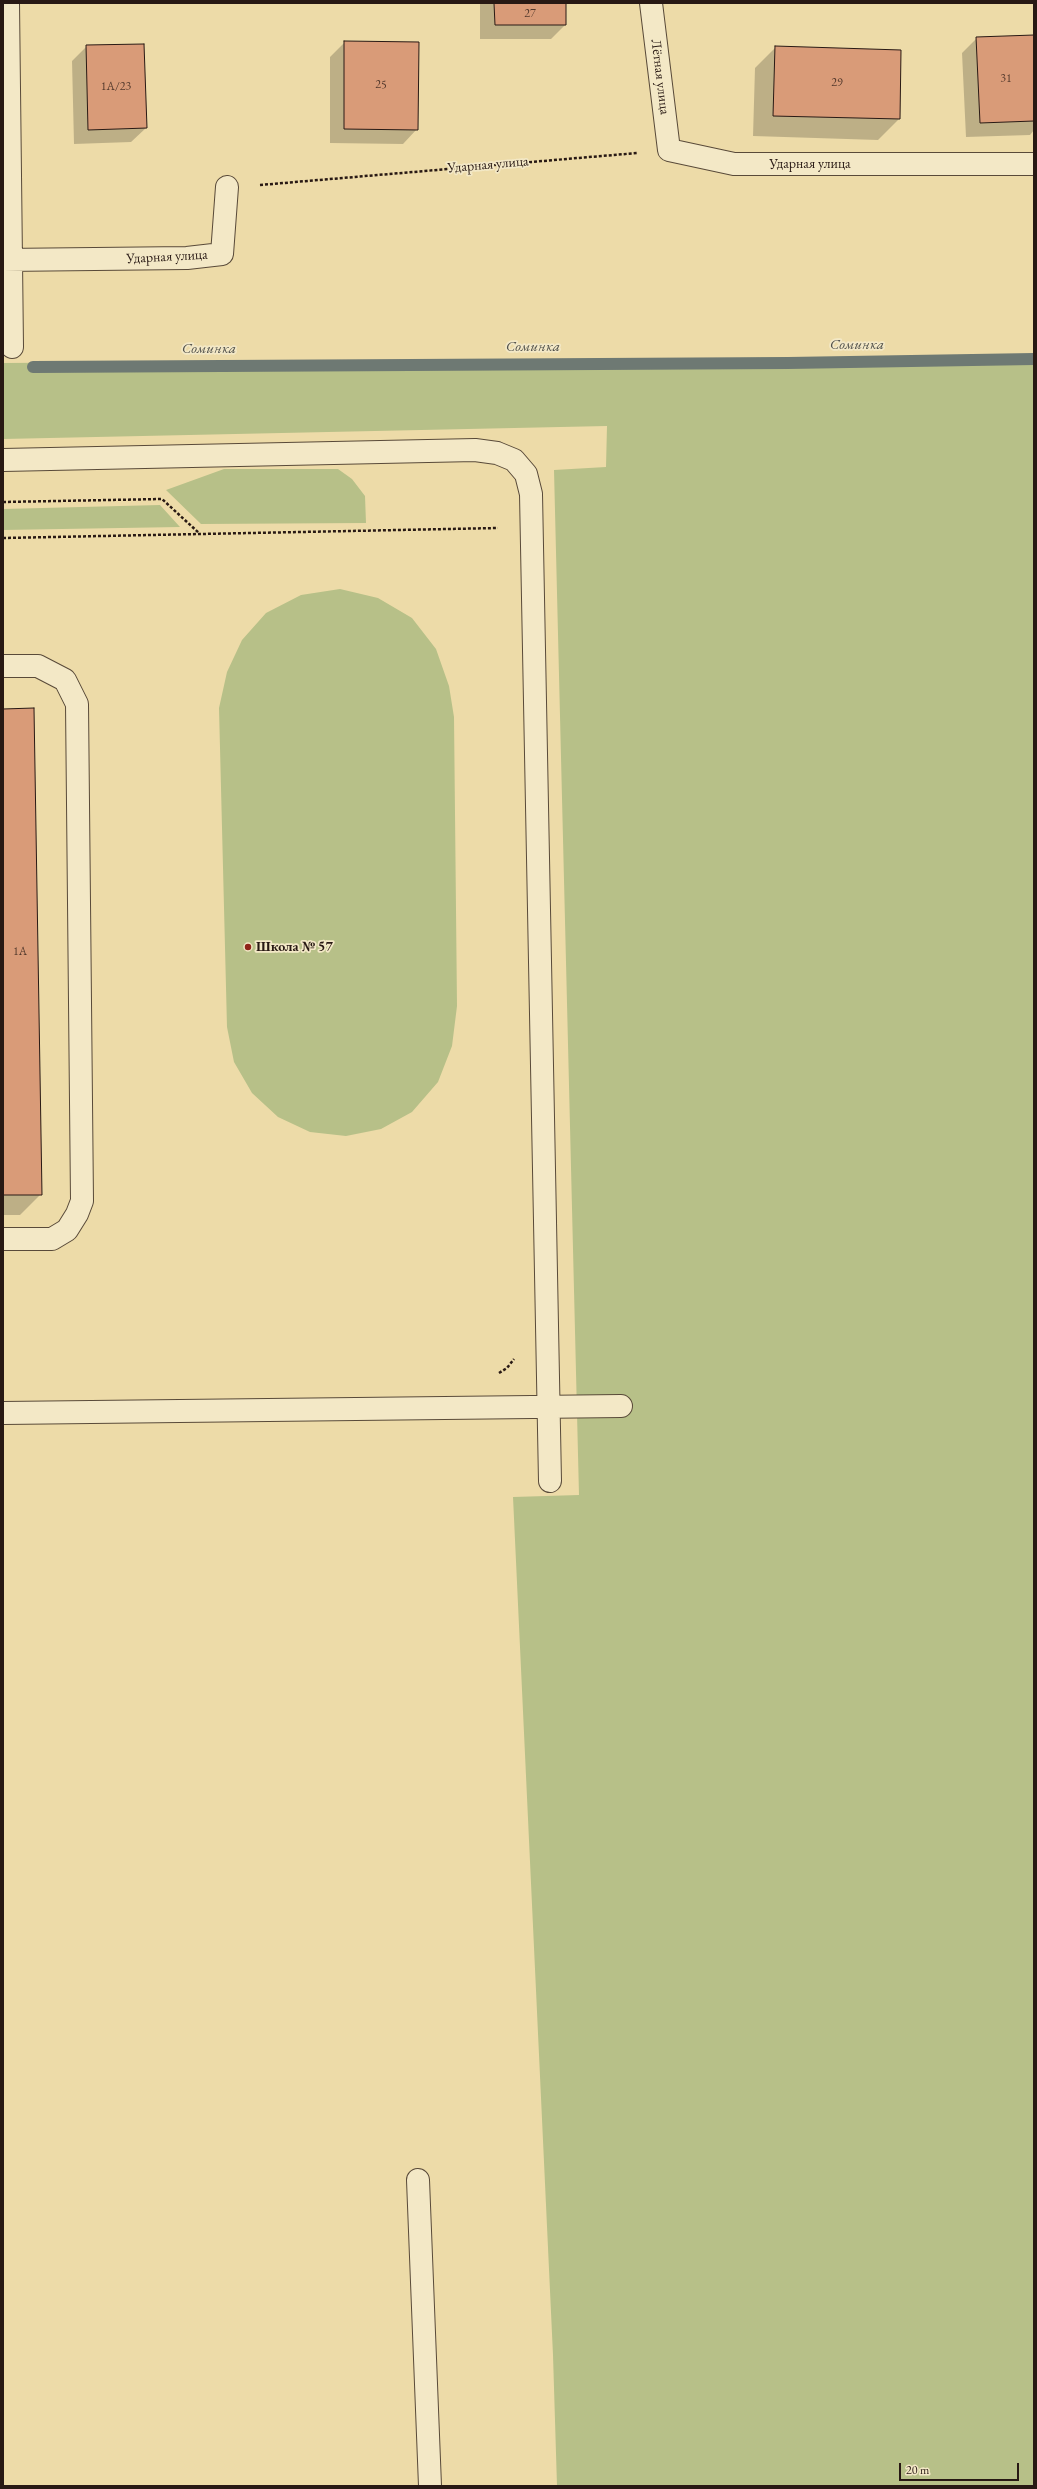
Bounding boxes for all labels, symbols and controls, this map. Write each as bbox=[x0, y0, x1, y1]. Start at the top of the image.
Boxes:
house number: 27 bbox=[524, 7, 536, 21]
street label: Лётная улица bbox=[647, 38, 673, 116]
house number: 31 bbox=[1000, 72, 1012, 86]
house number: 29 bbox=[831, 76, 843, 90]
house number: 25 bbox=[375, 78, 387, 92]
house number: 1А/23 bbox=[101, 80, 131, 94]
street label: Ударная улица bbox=[447, 153, 529, 177]
street label: Ударная улица bbox=[769, 156, 851, 172]
street label: Ударная улица bbox=[126, 246, 208, 268]
water label: Соминка bbox=[830, 336, 884, 354]
water label: Соминка bbox=[506, 338, 560, 356]
water label: Соминка bbox=[182, 340, 236, 358]
place label: Школа № 57 bbox=[256, 939, 333, 955]
marker: Школа № 57 bbox=[243, 942, 253, 952]
house number: 1А bbox=[13, 945, 27, 959]
scale bar bbox=[901, 2455, 1021, 2481]
text: 20 m bbox=[906, 2462, 929, 2478]

